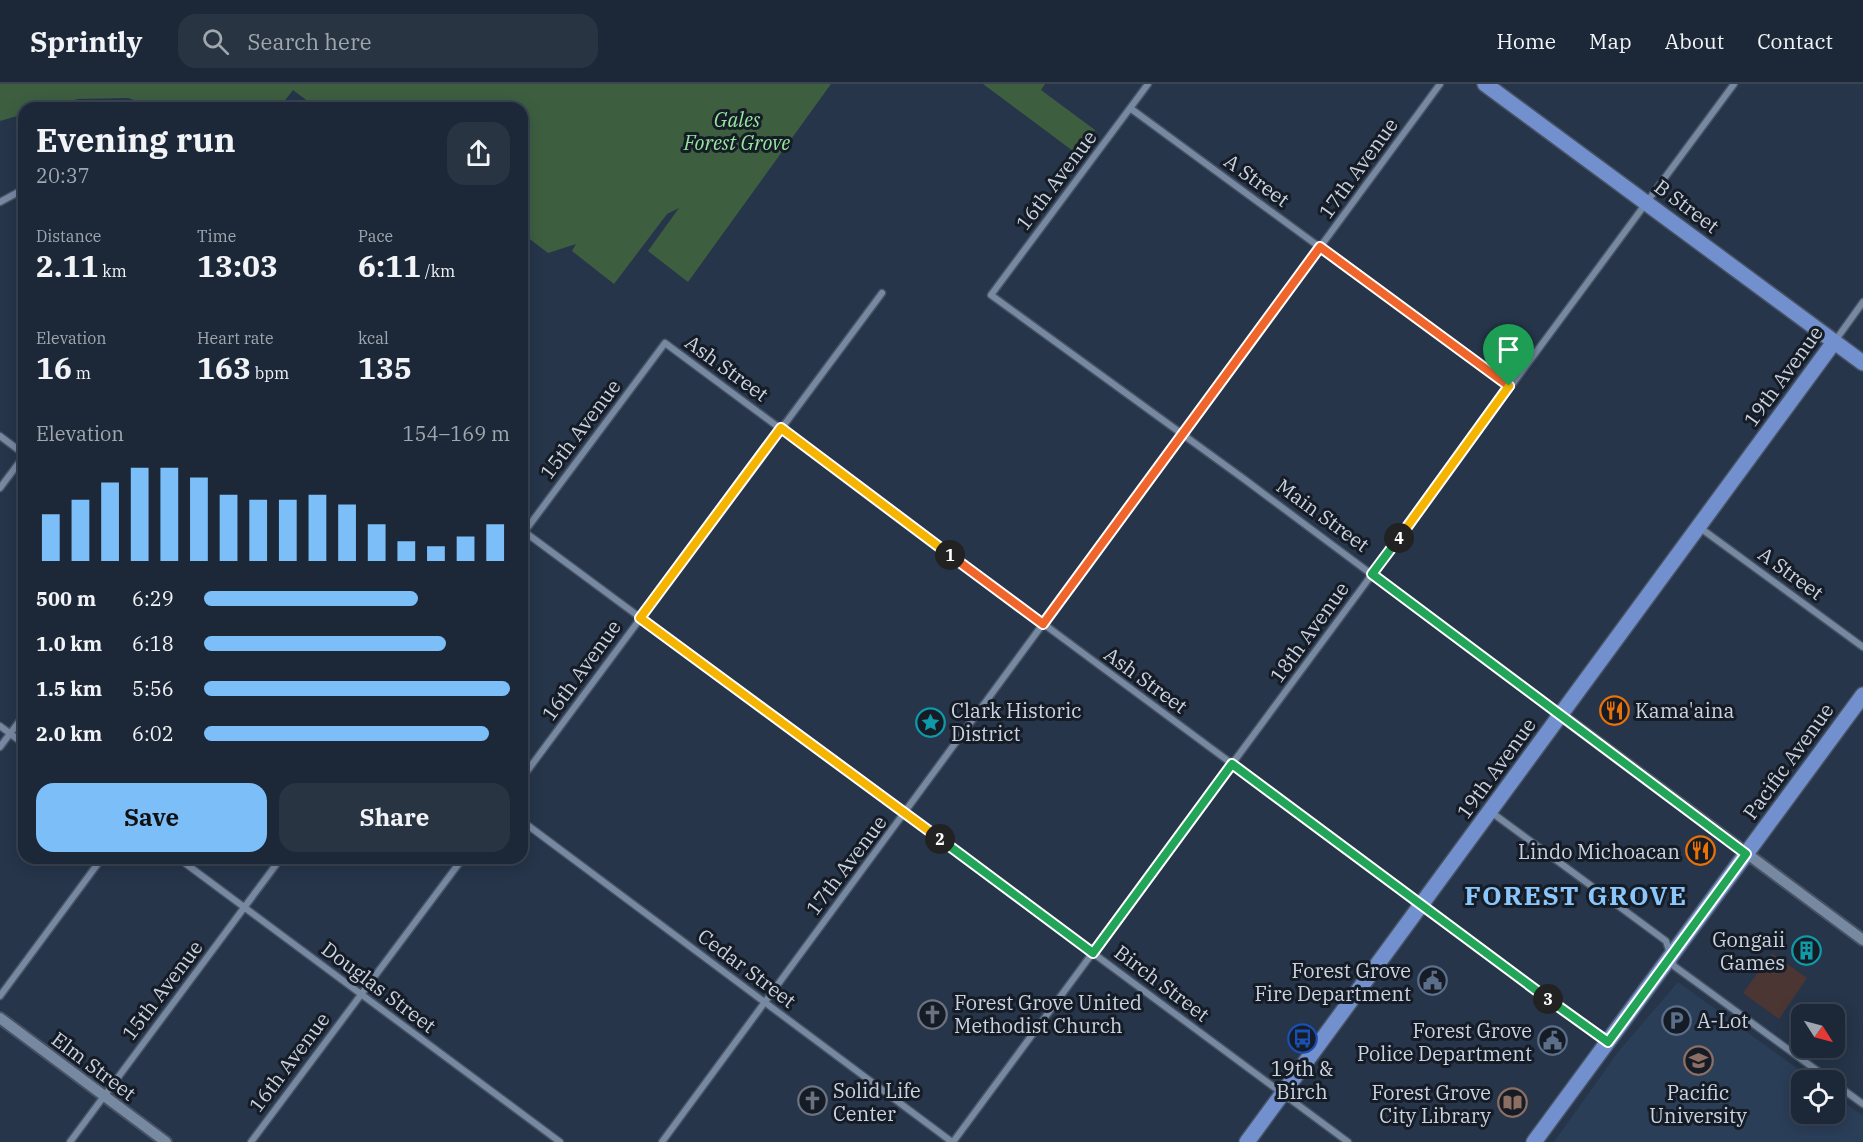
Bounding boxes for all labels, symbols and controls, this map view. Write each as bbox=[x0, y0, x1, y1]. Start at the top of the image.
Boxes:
search box bbox=[178, 14, 598, 68]
text: Sprintly bbox=[30, 23, 142, 60]
icon: search bbox=[199, 25, 232, 58]
text: Search here bbox=[247, 27, 371, 56]
text: Home bbox=[1496, 27, 1556, 55]
text: Map bbox=[1589, 27, 1632, 55]
text: About bbox=[1665, 27, 1724, 55]
text: Contact bbox=[1757, 27, 1833, 55]
park label: Gales Forest Grove bbox=[683, 106, 790, 156]
street label: 17th Avenue bbox=[1312, 112, 1404, 224]
text: Evening run bbox=[36, 118, 236, 161]
button: share bbox=[447, 122, 510, 185]
street label: 16th Avenue bbox=[1010, 125, 1102, 235]
street label: A Street bbox=[1219, 147, 1295, 213]
text: 20:37 bbox=[36, 162, 90, 189]
street label: B Street bbox=[1649, 173, 1725, 239]
text: Distance bbox=[36, 226, 101, 246]
text: Time bbox=[197, 226, 236, 246]
text: Pace bbox=[358, 226, 393, 246]
text: 2.11 bbox=[36, 246, 98, 285]
text: 13:03 bbox=[197, 246, 278, 285]
text: 6:11 bbox=[358, 246, 421, 285]
text: km bbox=[98, 261, 127, 281]
text: /km bbox=[421, 261, 455, 281]
street label: 19th Avenue bbox=[1737, 320, 1829, 432]
pin bbox=[1483, 324, 1534, 386]
text: Elevation bbox=[36, 328, 106, 348]
text: Heart rate bbox=[197, 328, 274, 348]
text: kcal bbox=[358, 328, 389, 348]
street label: Ash Street bbox=[680, 329, 774, 407]
icon: arrive bbox=[1492, 333, 1525, 366]
text: 16 bbox=[36, 348, 72, 387]
text: 163 bbox=[197, 348, 251, 387]
text: 135 bbox=[358, 348, 412, 387]
text: m bbox=[72, 363, 91, 383]
text: bpm bbox=[251, 363, 289, 383]
street label: 15th Avenue bbox=[534, 374, 626, 484]
text: Elevation bbox=[36, 420, 124, 447]
text: 154–169 m bbox=[403, 420, 510, 447]
street label: Main Street bbox=[1271, 472, 1375, 558]
pin: 4 bbox=[1384, 523, 1414, 553]
text: 4 bbox=[1394, 528, 1404, 548]
pin: 1 bbox=[935, 540, 965, 570]
street label: A Street bbox=[1753, 540, 1829, 606]
text: 1 bbox=[945, 545, 955, 565]
street label: 18th Avenue bbox=[1263, 576, 1355, 688]
text: 500 m bbox=[36, 585, 96, 612]
text: 6:29 bbox=[132, 585, 174, 612]
street label: 16th Avenue bbox=[535, 614, 627, 726]
text: 1.0 km bbox=[36, 630, 102, 657]
text: 6:18 bbox=[132, 630, 174, 657]
street label: Ash Street bbox=[1099, 641, 1193, 719]
text: 1.5 km bbox=[36, 675, 102, 702]
text: 5:56 bbox=[132, 675, 174, 702]
restaurant icon: Kama'aina bbox=[1598, 694, 1630, 726]
place label: Clark Historic District bbox=[951, 697, 1082, 747]
place label: Kama'aina bbox=[1635, 697, 1734, 724]
street label: Pacific Avenue bbox=[1737, 697, 1839, 825]
place icon: Clark Historic District bbox=[914, 706, 946, 738]
street label: 19th Avenue bbox=[1450, 712, 1542, 824]
text: 2.0 km bbox=[36, 720, 102, 747]
text: 6:02 bbox=[132, 720, 174, 747]
button: Save bbox=[36, 783, 267, 852]
button: Share bbox=[279, 783, 510, 852]
street label: 17th Avenue bbox=[800, 810, 892, 920]
pin: 2 bbox=[925, 824, 955, 854]
text: 2 bbox=[935, 829, 945, 849]
restaurant icon: Lindo Michoacan bbox=[1685, 835, 1717, 867]
place label: Lindo Michoacan bbox=[1518, 838, 1680, 865]
district label: FOREST GROVE bbox=[1464, 878, 1688, 912]
street label: Cedar Street bbox=[692, 922, 802, 1014]
place label: Gongaii Games bbox=[1712, 926, 1785, 976]
building icon: Gongaii Games bbox=[1790, 934, 1822, 966]
street label: 15th Avenue bbox=[116, 935, 208, 1045]
street label: Douglas Street bbox=[316, 935, 442, 1039]
street label: Birch Street bbox=[1109, 938, 1215, 1028]
place label: Forest Grove Fire Department bbox=[1255, 957, 1411, 1007]
public building icon: Forest Grove Fire Department bbox=[1416, 965, 1448, 997]
pin: 3 bbox=[1533, 984, 1563, 1014]
place label: Forest Grove United Methodist Church bbox=[954, 989, 1142, 1039]
text: 3 bbox=[1543, 989, 1553, 1009]
church icon: Forest Grove United Methodist Church bbox=[917, 998, 949, 1030]
parking icon: A-Lot bbox=[1660, 1004, 1692, 1036]
north arrow bbox=[1791, 1004, 1845, 1058]
map controls bbox=[1791, 1004, 1845, 1124]
street label: 16th Avenue bbox=[243, 1007, 335, 1117]
place label: A-Lot bbox=[1697, 1007, 1748, 1034]
place label: Forest Grove Police Department bbox=[1357, 1017, 1532, 1067]
bus stop icon: 19th & Birch bbox=[1286, 1022, 1318, 1054]
public building icon: Forest Grove Police Department bbox=[1537, 1025, 1569, 1057]
street label: Elm Street bbox=[46, 1026, 142, 1106]
school or university icon: Pacific University bbox=[1682, 1045, 1714, 1077]
place label: 19th & Birch bbox=[1271, 1055, 1333, 1105]
button: locate bbox=[1791, 1070, 1845, 1124]
place label: Solid Life Center bbox=[833, 1077, 921, 1127]
place label: Forest Grove City Library bbox=[1372, 1079, 1491, 1129]
place label: Pacific University bbox=[1649, 1079, 1747, 1129]
church icon: Solid Life Center bbox=[796, 1085, 828, 1117]
library icon: Forest Grove City Library bbox=[1496, 1087, 1528, 1119]

